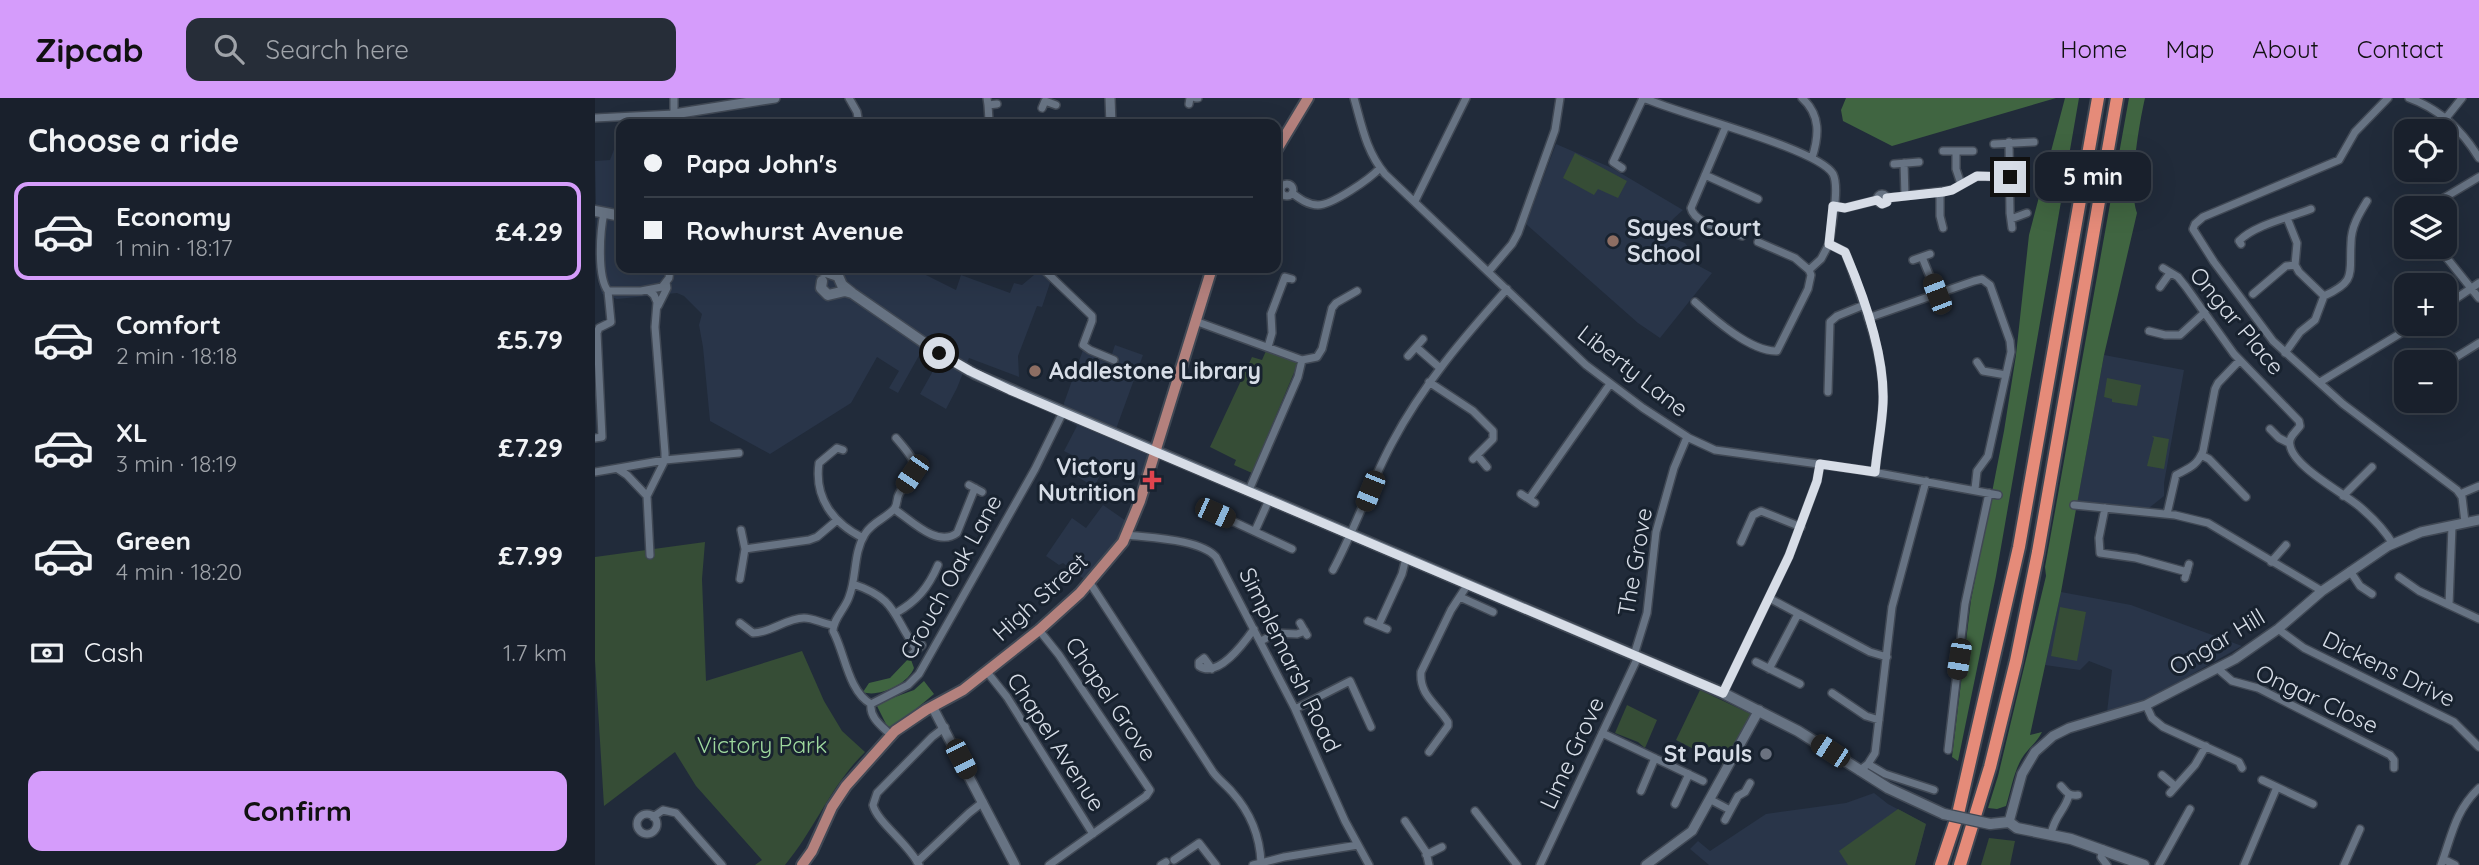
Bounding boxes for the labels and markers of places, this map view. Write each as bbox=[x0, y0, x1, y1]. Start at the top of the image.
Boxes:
place label: Sayes Court School bbox=[1627, 213, 1761, 268]
marker: Sayes Court School bbox=[1605, 233, 1621, 249]
place label: Addlestone Library bbox=[1049, 356, 1261, 385]
marker: Addlestone Library bbox=[1027, 363, 1043, 379]
place label: Victory Nutrition bbox=[1038, 452, 1136, 507]
marker: Victory Nutrition bbox=[1142, 470, 1162, 490]
place label: St Pauls bbox=[1664, 739, 1752, 768]
marker: St Pauls bbox=[1758, 746, 1774, 762]

